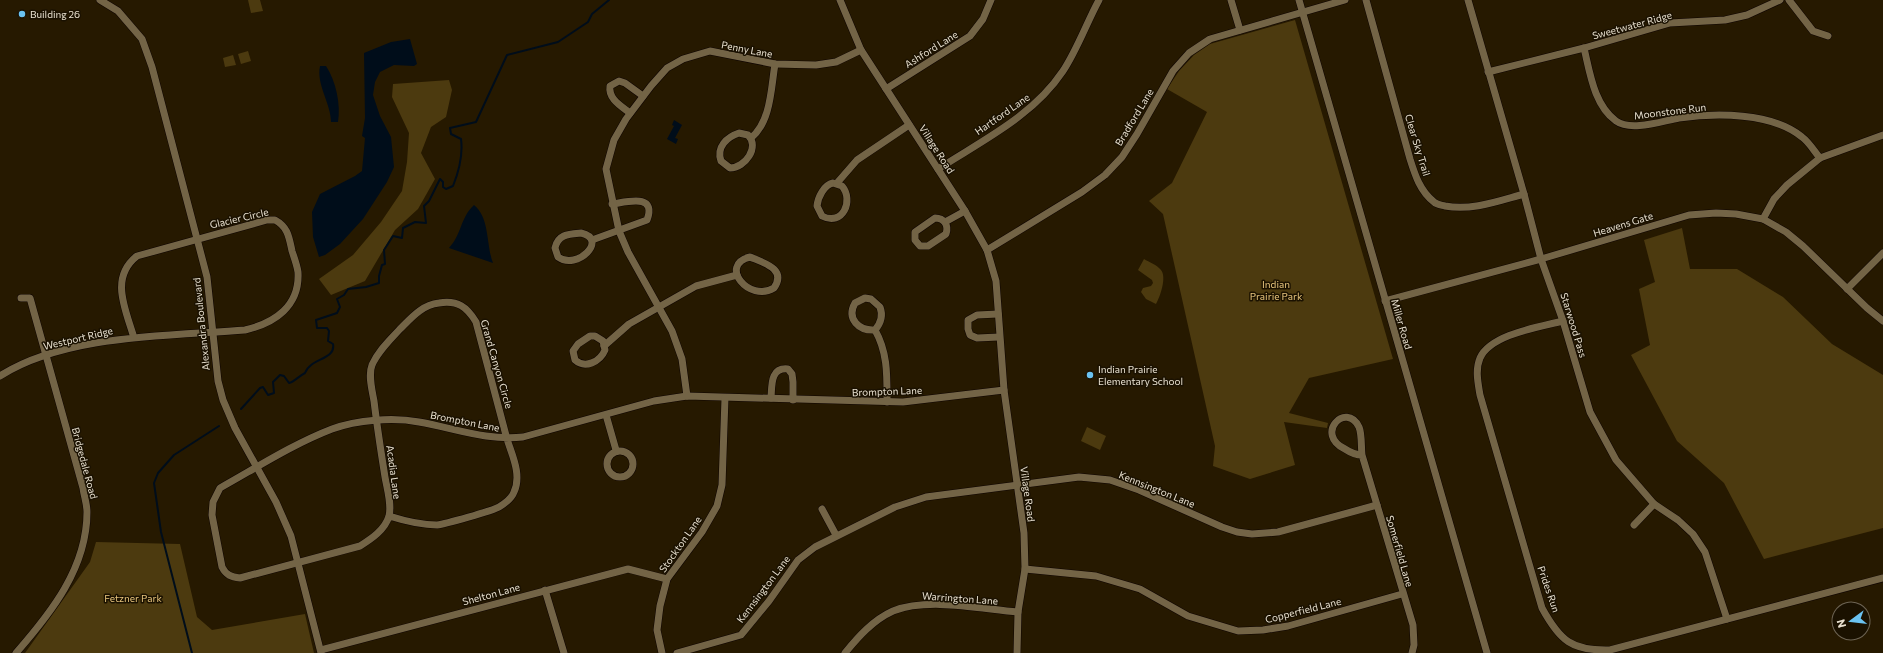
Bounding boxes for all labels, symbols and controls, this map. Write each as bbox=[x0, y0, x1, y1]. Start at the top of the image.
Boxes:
place label: Building 26 bbox=[30, 8, 80, 20]
marker: Building 26 bbox=[17, 9, 27, 19]
street label: Sweetwater Ridge bbox=[1591, 9, 1673, 41]
street label: Ashford Lane bbox=[902, 28, 960, 70]
street label: Penny Lane bbox=[720, 38, 774, 60]
street label: Bradford Lane bbox=[1112, 86, 1156, 148]
street label: Hartford Lane bbox=[972, 91, 1032, 137]
street label: Moonstone Run bbox=[1633, 101, 1707, 121]
street label: Clear Sky Trail bbox=[1403, 113, 1433, 177]
street label: Village Road bbox=[917, 122, 957, 176]
street label: Glacier Circle bbox=[209, 205, 269, 231]
street label: Heavens Gate bbox=[1592, 209, 1654, 239]
street label: Alexandra Boulevard bbox=[190, 277, 212, 371]
park label: Indian Prairie Park bbox=[1250, 278, 1303, 302]
street label: Starwood Pass bbox=[1558, 291, 1590, 359]
street label: Miller Road bbox=[1389, 297, 1415, 351]
street label: Grand Canyon Circle bbox=[479, 318, 515, 410]
street label: Westport Ridge bbox=[42, 324, 114, 352]
place label: Indian Prairie Elementary School bbox=[1098, 363, 1183, 387]
marker: Indian Prairie Elementary School bbox=[1085, 370, 1095, 380]
street label: Brompton Lane bbox=[852, 384, 922, 398]
street label: Brompton Lane bbox=[429, 408, 501, 434]
street label: Bridgedale Road bbox=[70, 426, 100, 500]
street label: Acadia Lane bbox=[384, 444, 404, 500]
street label: Village Road bbox=[1018, 466, 1038, 523]
street label: Kennsington Lane bbox=[1117, 468, 1197, 510]
street label: Stockton Lane bbox=[656, 514, 704, 574]
street label: Somerfield Lane bbox=[1384, 514, 1416, 588]
street label: Kennsington Lane bbox=[734, 553, 792, 625]
street label: Prides Run bbox=[1535, 564, 1563, 614]
street label: Shelton Lane bbox=[461, 581, 521, 607]
street label: Warrington Lane bbox=[922, 589, 998, 607]
park label: Fetzner Park bbox=[104, 592, 162, 604]
street label: Copperfield Lane bbox=[1264, 595, 1342, 625]
north arrow bbox=[1831, 601, 1871, 641]
text: N bbox=[1834, 618, 1848, 629]

